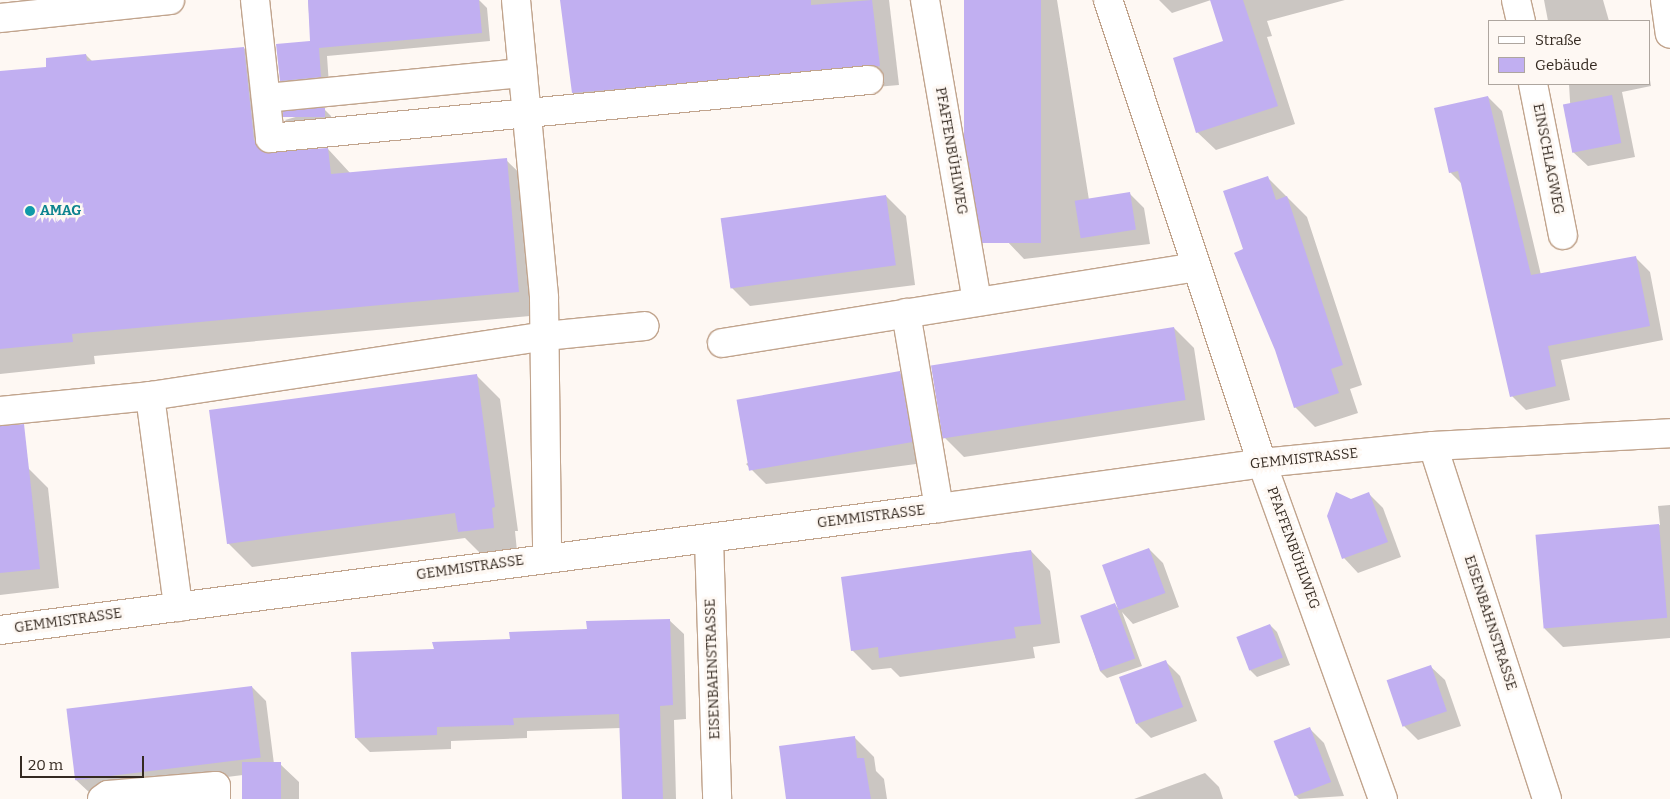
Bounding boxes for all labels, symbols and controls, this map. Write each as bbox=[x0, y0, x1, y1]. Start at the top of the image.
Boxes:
legend bbox=[1488, 20, 1650, 85]
text: Straße bbox=[1535, 31, 1581, 49]
text: Gebäude bbox=[1535, 56, 1598, 74]
street label: PFAFFENBÜHLWEG bbox=[932, 86, 970, 216]
street label: EINSCHLAGWEG bbox=[1529, 102, 1567, 216]
place label: AMAG bbox=[40, 203, 81, 219]
marker: AMAG bbox=[24, 205, 36, 217]
street label: GEMMISTRASSE bbox=[1249, 445, 1359, 473]
street label: PFAFFENBÜHLWEG bbox=[1263, 484, 1323, 612]
street label: GEMMISTRASSE bbox=[816, 502, 926, 532]
street label: GEMMISTRASSE bbox=[415, 552, 525, 584]
street label: EISENBAHNSTRASSE bbox=[1460, 553, 1520, 693]
street label: EISENBAHNSTRASSE bbox=[702, 598, 724, 740]
street label: GEMMISTRASSE bbox=[13, 605, 123, 637]
scale bar bbox=[22, 746, 146, 778]
text: 20 m bbox=[28, 756, 63, 774]

